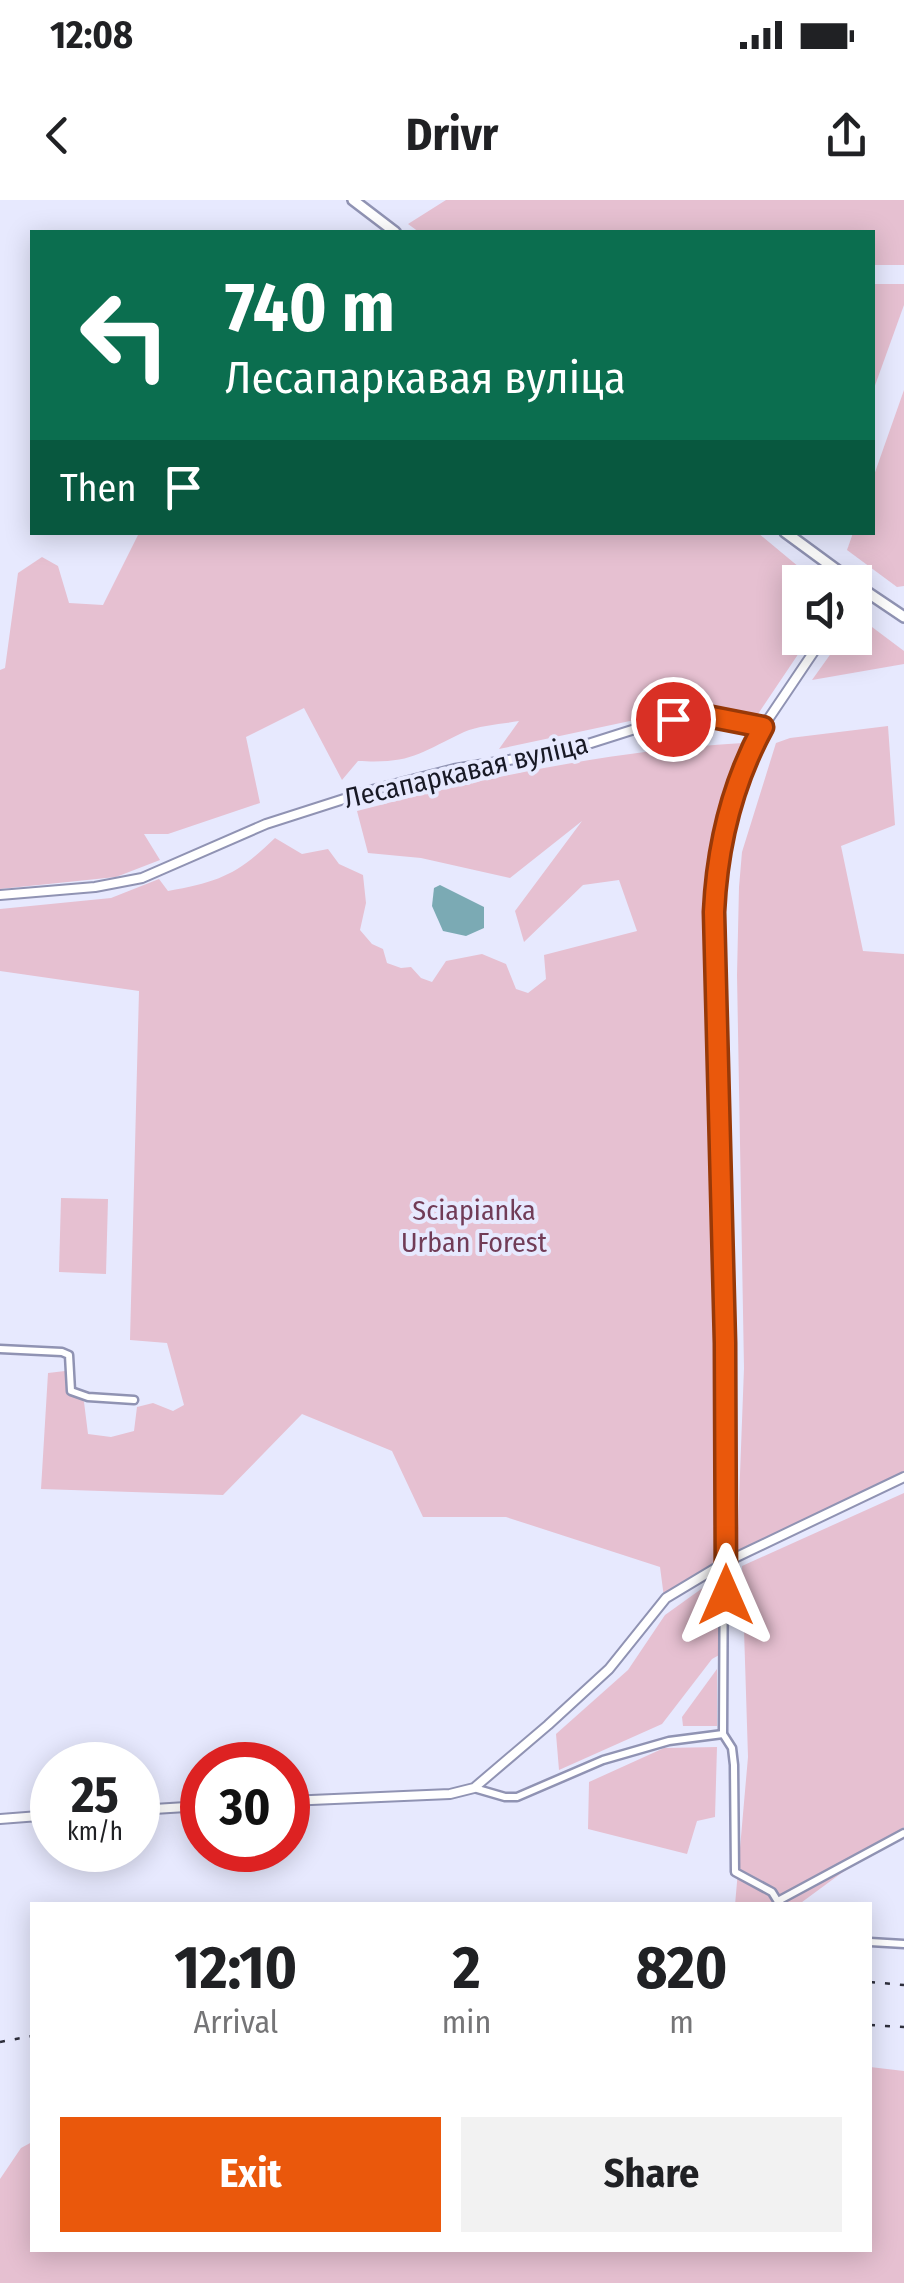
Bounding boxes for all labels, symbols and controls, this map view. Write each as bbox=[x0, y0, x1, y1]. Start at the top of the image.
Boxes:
text: 12:08 bbox=[50, 12, 133, 58]
icon: back bbox=[30, 108, 85, 163]
text: Drivr bbox=[406, 108, 498, 162]
icon: share bbox=[819, 108, 874, 163]
text: 740 m bbox=[225, 266, 395, 350]
icon: left bbox=[60, 270, 190, 400]
text: Лесапаркавая вуліца bbox=[225, 351, 626, 405]
icon: arrive bbox=[156, 460, 211, 515]
text: Then bbox=[60, 465, 136, 511]
map controls bbox=[782, 565, 872, 655]
button: sound bbox=[782, 565, 872, 655]
pin bbox=[631, 677, 716, 762]
icon: arrive bbox=[646, 692, 701, 747]
street label: Лесапаркавая вуліца bbox=[341, 727, 591, 815]
park label: Sciapianka Urban Forest bbox=[401, 1194, 548, 1259]
position arrow bbox=[674, 1543, 778, 1647]
speed limit sign: 30 bbox=[180, 1742, 310, 1872]
text: 25 bbox=[71, 1765, 119, 1825]
text: km/h bbox=[67, 1817, 123, 1847]
text: 12:10 bbox=[174, 1932, 297, 2004]
text: 2 bbox=[453, 1932, 480, 2004]
text: 820 bbox=[636, 1932, 728, 2004]
text: Arrival bbox=[193, 2003, 278, 2041]
text: min bbox=[442, 2003, 491, 2041]
text: m bbox=[669, 2003, 694, 2041]
button: Exit bbox=[60, 2117, 441, 2232]
button: Share bbox=[461, 2117, 842, 2232]

